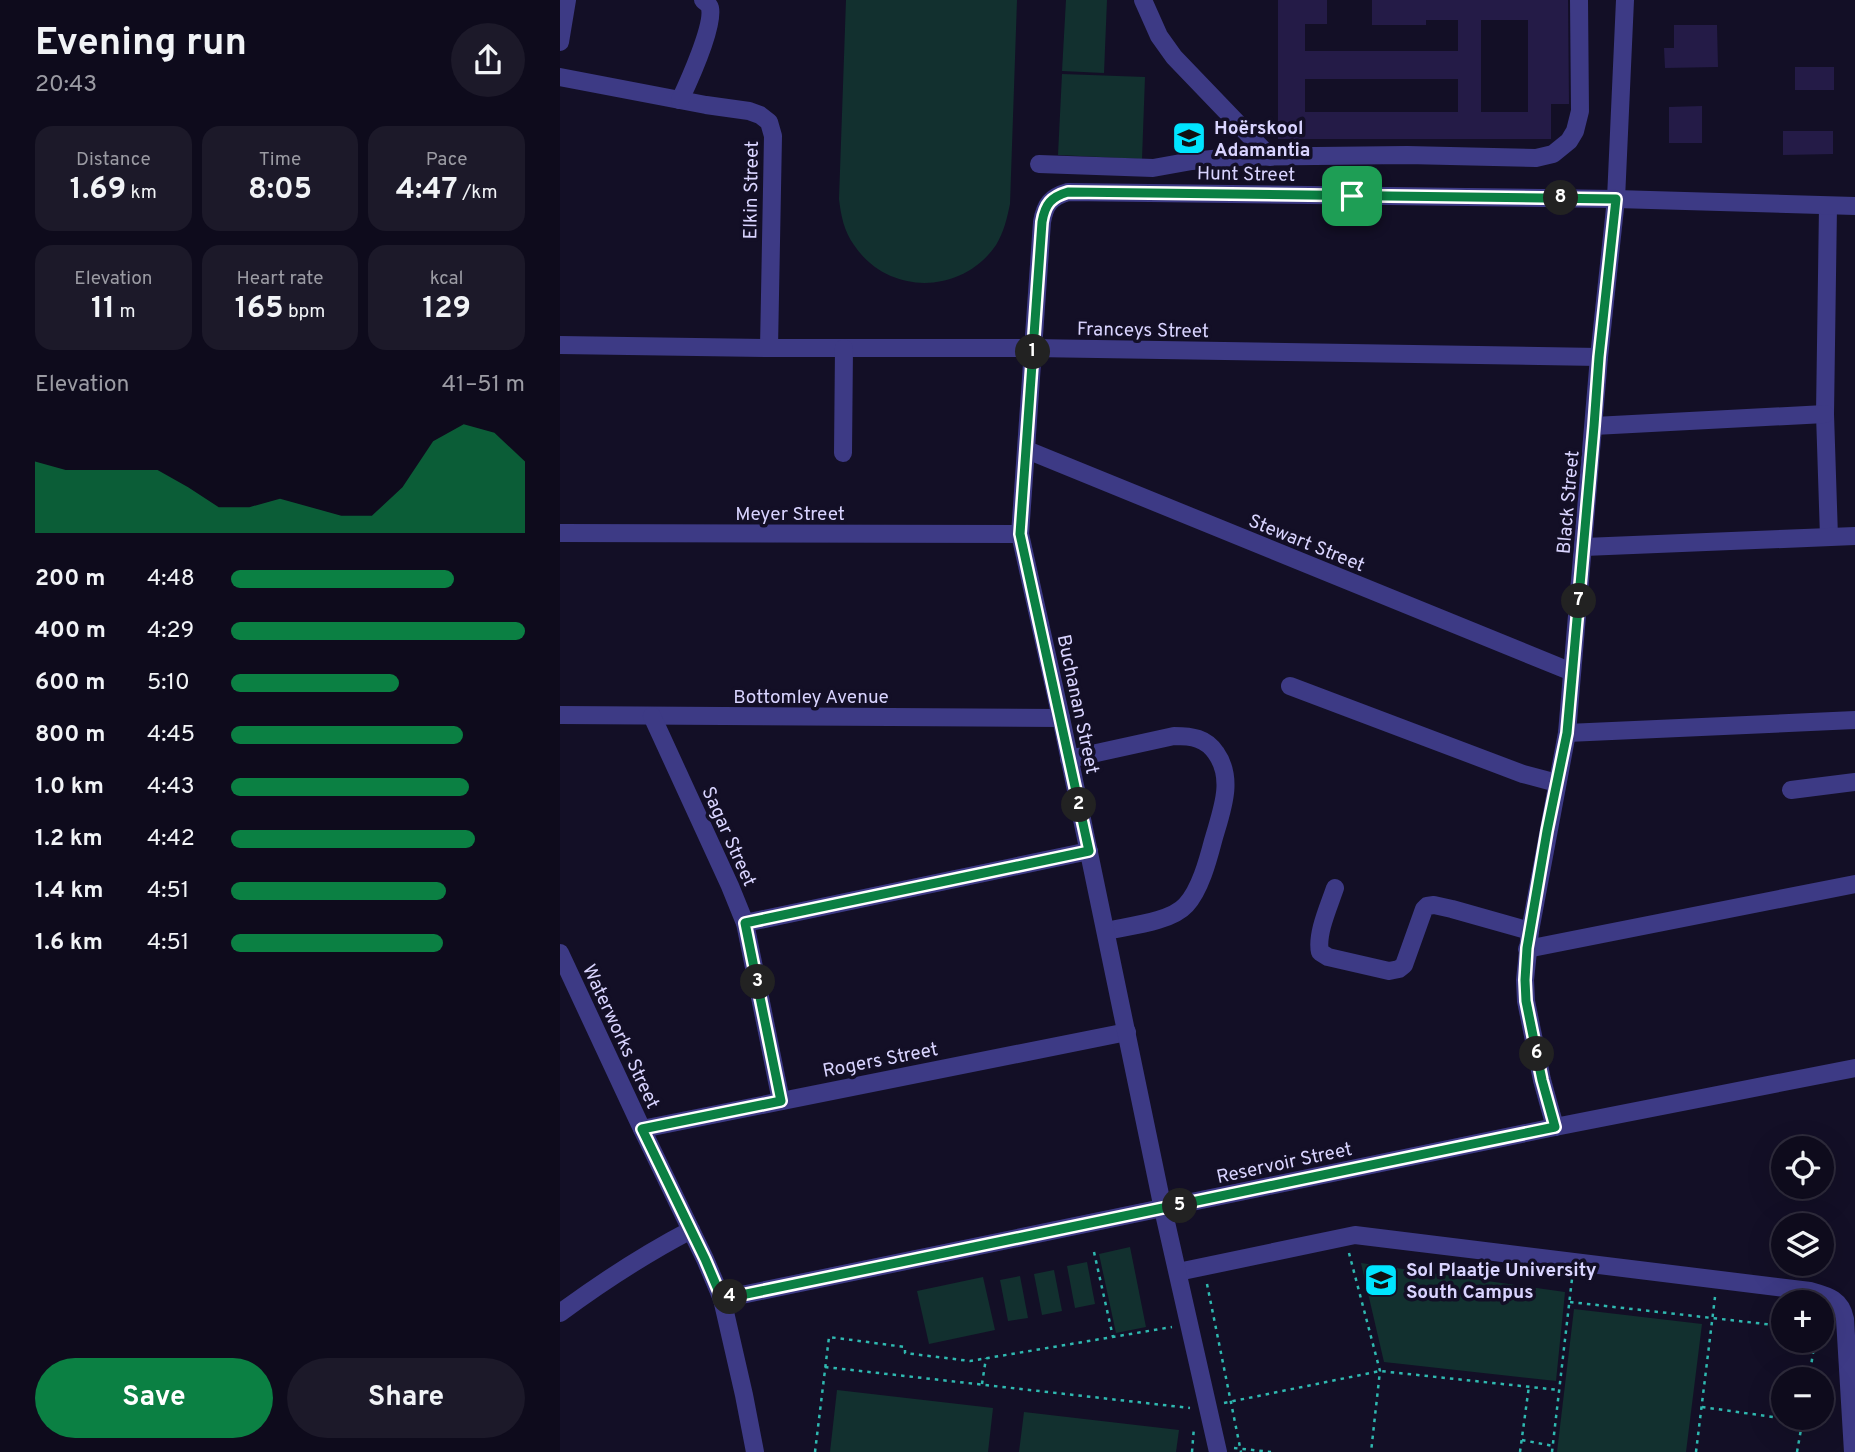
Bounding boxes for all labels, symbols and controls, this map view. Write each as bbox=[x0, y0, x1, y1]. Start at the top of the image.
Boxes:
text: Evening run bbox=[35, 20, 247, 69]
button: share bbox=[451, 23, 525, 97]
text: 20:43 bbox=[35, 71, 97, 100]
place label: Hoërskool Adamantia bbox=[1214, 117, 1310, 163]
school or university icon: Hoërskool Adamantia bbox=[1170, 119, 1208, 157]
street label: Elkin Street bbox=[739, 140, 765, 240]
text: Distance bbox=[76, 148, 151, 172]
text: Time bbox=[259, 148, 301, 172]
text: Pace bbox=[426, 148, 468, 172]
street label: Hunt Street bbox=[1197, 162, 1295, 188]
pin bbox=[1322, 166, 1382, 226]
text: 1.69 bbox=[70, 172, 126, 209]
text: 8:05 bbox=[248, 172, 312, 209]
text: 4:47 bbox=[396, 172, 458, 209]
icon: arrive bbox=[1333, 177, 1371, 215]
pin: 8 bbox=[1544, 180, 1578, 216]
text: km bbox=[126, 181, 157, 205]
text: /km bbox=[458, 181, 498, 205]
text: 8 bbox=[1555, 185, 1566, 209]
text: Elevation bbox=[74, 267, 152, 291]
text: Heart rate bbox=[237, 267, 323, 291]
text: kcal bbox=[430, 267, 464, 291]
text: 11 bbox=[91, 291, 115, 328]
text: 165 bbox=[235, 291, 283, 328]
text: 129 bbox=[422, 291, 471, 328]
text: m bbox=[115, 300, 136, 324]
text: bpm bbox=[283, 300, 325, 324]
street label: Franceys Street bbox=[1077, 318, 1209, 344]
pin: 1 bbox=[1016, 334, 1050, 370]
text: 1 bbox=[1029, 339, 1036, 363]
text: Elevation bbox=[35, 371, 130, 400]
text: 41–51 m bbox=[442, 371, 525, 400]
street label: Black Street bbox=[1553, 449, 1585, 555]
street label: Meyer Street bbox=[735, 503, 845, 527]
street label: Stewart Street bbox=[1245, 510, 1368, 578]
text: 200 m bbox=[35, 565, 105, 594]
text: 4:48 bbox=[147, 565, 195, 594]
pin: 7 bbox=[1562, 584, 1596, 618]
text: 7 bbox=[1573, 588, 1584, 612]
text: 400 m bbox=[35, 617, 106, 646]
text: 4:29 bbox=[147, 617, 194, 646]
street label: Buchanan Street bbox=[1051, 632, 1104, 776]
text: 600 m bbox=[35, 669, 105, 698]
text: 5:10 bbox=[147, 669, 190, 698]
street label: Bottomley Avenue bbox=[733, 686, 889, 710]
text: 800 m bbox=[35, 721, 105, 750]
text: 4:45 bbox=[147, 721, 195, 750]
text: 1.0 km bbox=[35, 773, 104, 802]
text: 4:43 bbox=[147, 773, 195, 802]
street label: Sagar Street bbox=[695, 783, 761, 891]
pin: 2 bbox=[1062, 788, 1096, 822]
text: 2 bbox=[1073, 792, 1084, 816]
text: 1.2 km bbox=[35, 825, 103, 854]
text: 4:42 bbox=[147, 825, 195, 854]
text: 1.4 km bbox=[35, 877, 103, 906]
text: 4:51 bbox=[147, 877, 189, 906]
text: 1.6 km bbox=[35, 929, 103, 958]
text: 4:51 bbox=[147, 929, 189, 958]
street label: Waterworks Street bbox=[576, 961, 664, 1113]
pin: 3 bbox=[740, 964, 776, 1000]
text: 3 bbox=[752, 969, 763, 993]
pin: 6 bbox=[1520, 1036, 1555, 1072]
street label: Rogers Street bbox=[821, 1038, 940, 1084]
text: 6 bbox=[1531, 1041, 1542, 1065]
map controls bbox=[1771, 1136, 1834, 1430]
button: locate bbox=[1771, 1136, 1834, 1199]
street label: Reservoir Street bbox=[1214, 1138, 1354, 1190]
pin: 5 bbox=[1162, 1188, 1198, 1224]
text: 5 bbox=[1174, 1193, 1185, 1217]
button: layers bbox=[1771, 1213, 1834, 1276]
place label: Sol Plaatje University South Campus bbox=[1406, 1259, 1597, 1305]
school or university icon: Sol Plaatje University South Campus bbox=[1362, 1261, 1400, 1299]
pin: 4 bbox=[712, 1280, 748, 1314]
text: 4 bbox=[723, 1284, 736, 1308]
button: + bbox=[1771, 1290, 1834, 1353]
button: Save bbox=[35, 1358, 273, 1438]
button: Share bbox=[287, 1358, 525, 1438]
button: − bbox=[1771, 1367, 1834, 1430]

